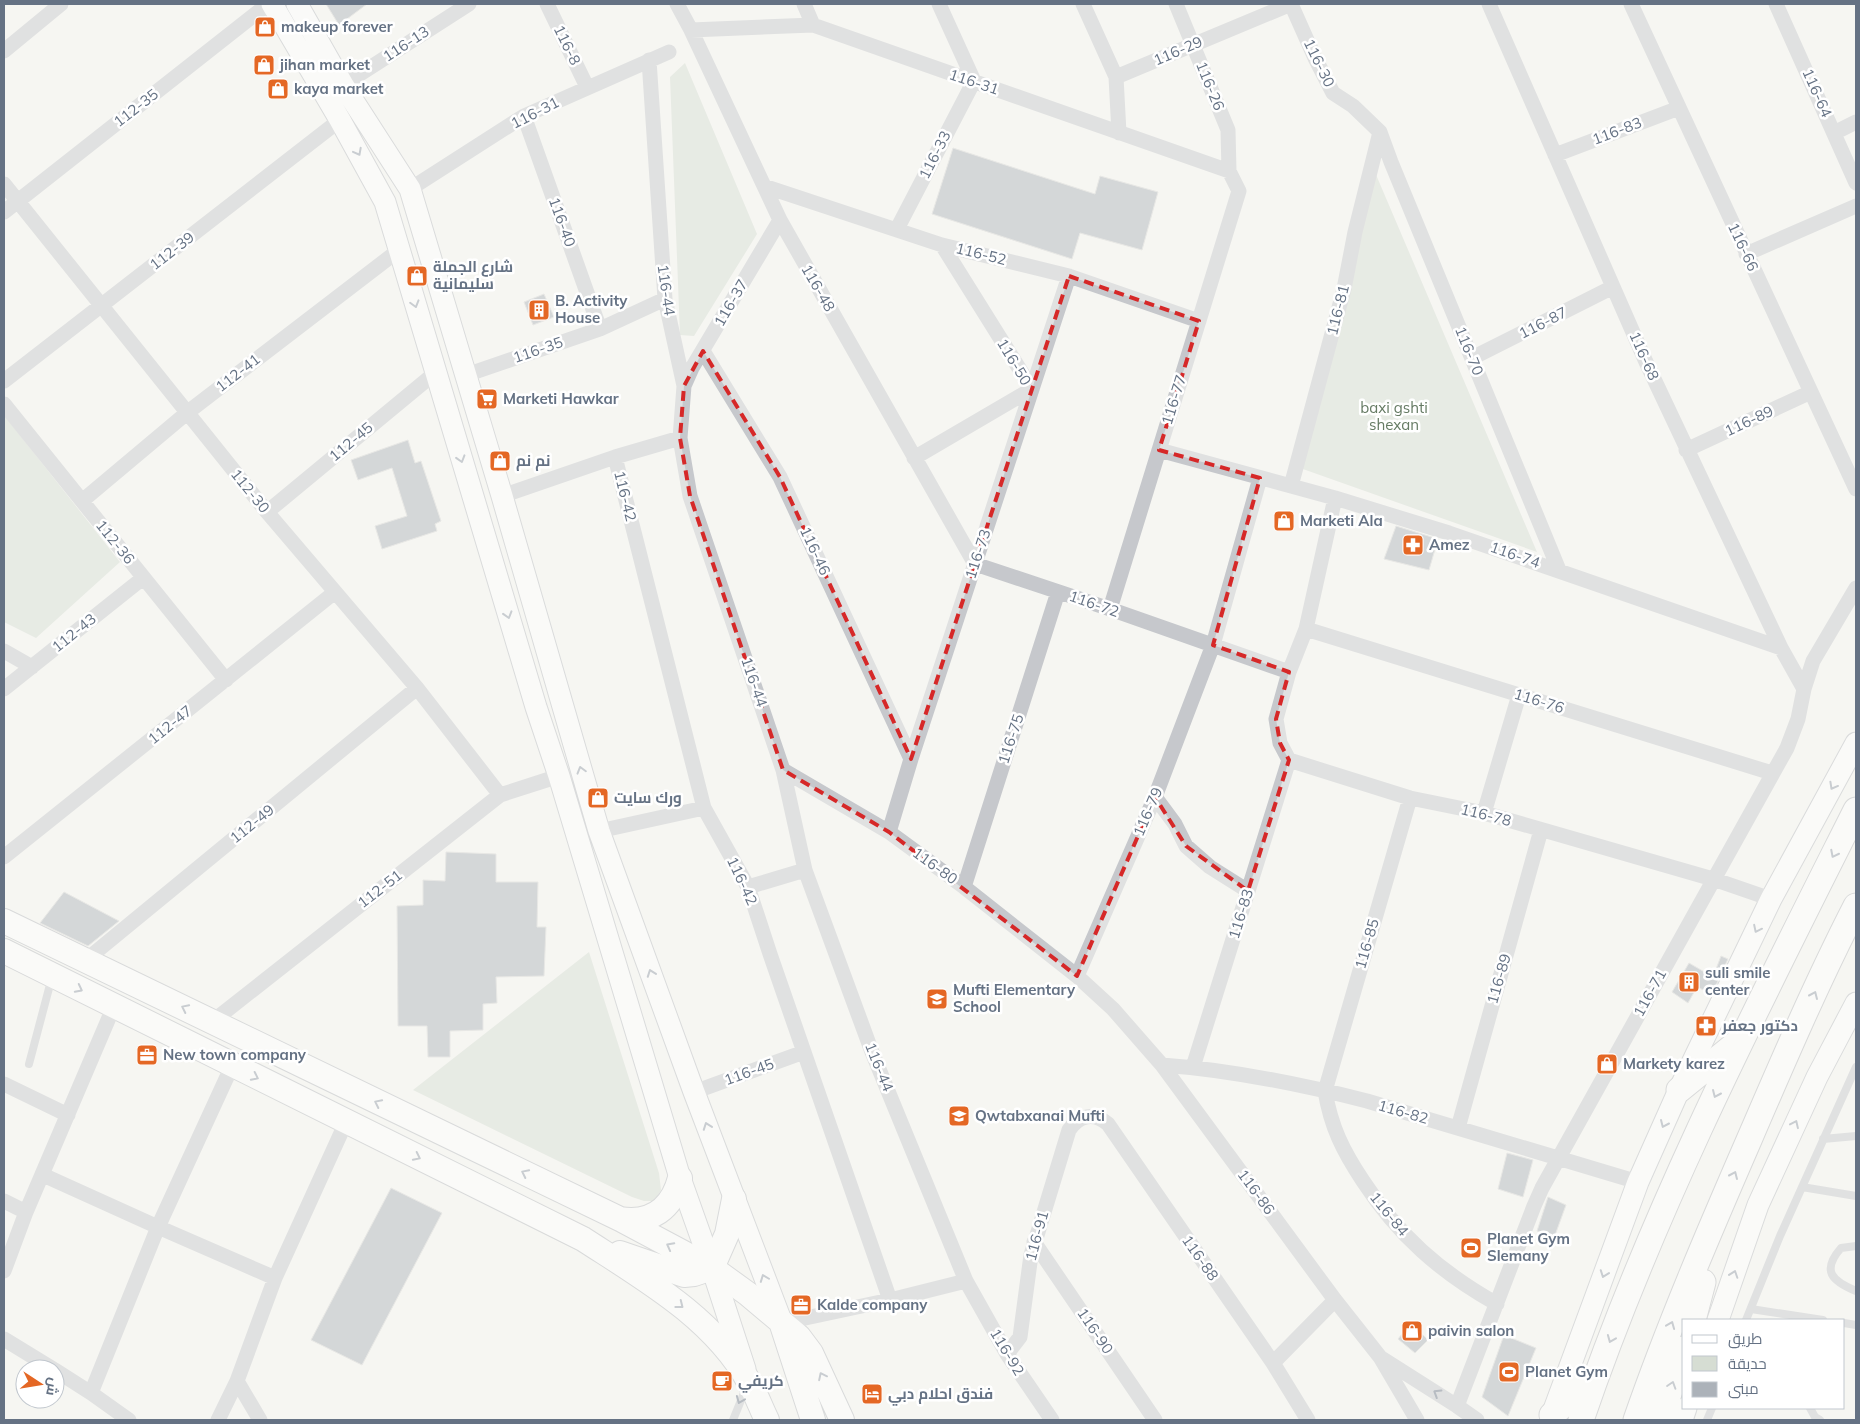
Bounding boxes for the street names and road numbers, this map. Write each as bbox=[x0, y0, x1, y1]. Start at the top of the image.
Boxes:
street label: 116-13 bbox=[379, 22, 432, 66]
street label: 116-8 bbox=[550, 22, 585, 68]
street label: 116-29 bbox=[1150, 32, 1205, 69]
street label: 116-30 bbox=[1300, 36, 1339, 90]
street label: 116-26 bbox=[1192, 58, 1229, 113]
street label: 116-31 bbox=[947, 65, 1002, 99]
street label: 116-64 bbox=[1798, 65, 1837, 120]
street label: 112-35 bbox=[110, 84, 162, 131]
street label: 116-31 bbox=[508, 92, 562, 133]
street label: 116-83 bbox=[1589, 112, 1644, 149]
street label: 116-33 bbox=[914, 128, 955, 182]
street label: 116-40 bbox=[545, 194, 580, 249]
street label: 116-66 bbox=[1724, 219, 1763, 274]
street label: 112-39 bbox=[146, 227, 198, 274]
street label: 116-52 bbox=[954, 238, 1008, 269]
street label: 116-48 bbox=[797, 261, 840, 315]
street label: 116-44 bbox=[654, 263, 679, 317]
street label: 116-37 bbox=[709, 276, 752, 330]
street label: 116-81 bbox=[1322, 283, 1353, 337]
street label: 116-87 bbox=[1516, 302, 1570, 343]
street label: 116-70 bbox=[1451, 323, 1488, 378]
street label: 116-68 bbox=[1625, 328, 1664, 383]
street label: 116-35 bbox=[510, 332, 565, 367]
street label: 116-50 bbox=[993, 335, 1036, 389]
street label: 112-41 bbox=[212, 349, 264, 396]
street label: 116-77 bbox=[1157, 372, 1190, 427]
street label: 116-89 bbox=[1721, 401, 1776, 440]
street label: 112-45 bbox=[325, 418, 376, 465]
street label: 112-30 bbox=[227, 465, 274, 517]
street label: 116-42 bbox=[610, 469, 641, 523]
street label: 112-36 bbox=[92, 516, 139, 568]
street label: 116-46 bbox=[796, 523, 835, 578]
street label: 116-73 bbox=[961, 526, 995, 581]
street label: 116-74 bbox=[1488, 537, 1543, 572]
street label: 116-72 bbox=[1067, 586, 1122, 621]
street label: 112-43 bbox=[48, 609, 100, 656]
street label: 116-44 bbox=[737, 654, 772, 709]
street label: 116-76 bbox=[1512, 684, 1567, 717]
street label: 112-47 bbox=[144, 701, 196, 748]
street label: 116-75 bbox=[994, 711, 1028, 766]
street label: 116-79 bbox=[1129, 784, 1166, 839]
street label: 116-78 bbox=[1459, 799, 1513, 830]
street label: 112-49 bbox=[226, 800, 278, 847]
street label: 116-80 bbox=[909, 843, 962, 888]
street label: 116-42 bbox=[723, 853, 762, 908]
street label: 112-51 bbox=[354, 865, 406, 912]
street label: 116-83 bbox=[1224, 886, 1257, 941]
street label: 116-85 bbox=[1350, 917, 1383, 971]
street label: 116-89 bbox=[1482, 952, 1515, 1006]
street label: 116-71 bbox=[1629, 966, 1670, 1020]
street label: 116-44 bbox=[861, 1039, 898, 1094]
street label: 116-45 bbox=[721, 1054, 776, 1089]
street label: 116-82 bbox=[1376, 1095, 1430, 1128]
street label: 116-86 bbox=[1234, 1165, 1279, 1218]
street label: 116-84 bbox=[1366, 1188, 1413, 1240]
street label: 116-91 bbox=[1021, 1209, 1052, 1263]
street label: 116-88 bbox=[1178, 1231, 1223, 1284]
street label: 116-90 bbox=[1073, 1304, 1118, 1357]
street label: 116-92 bbox=[986, 1325, 1029, 1379]

